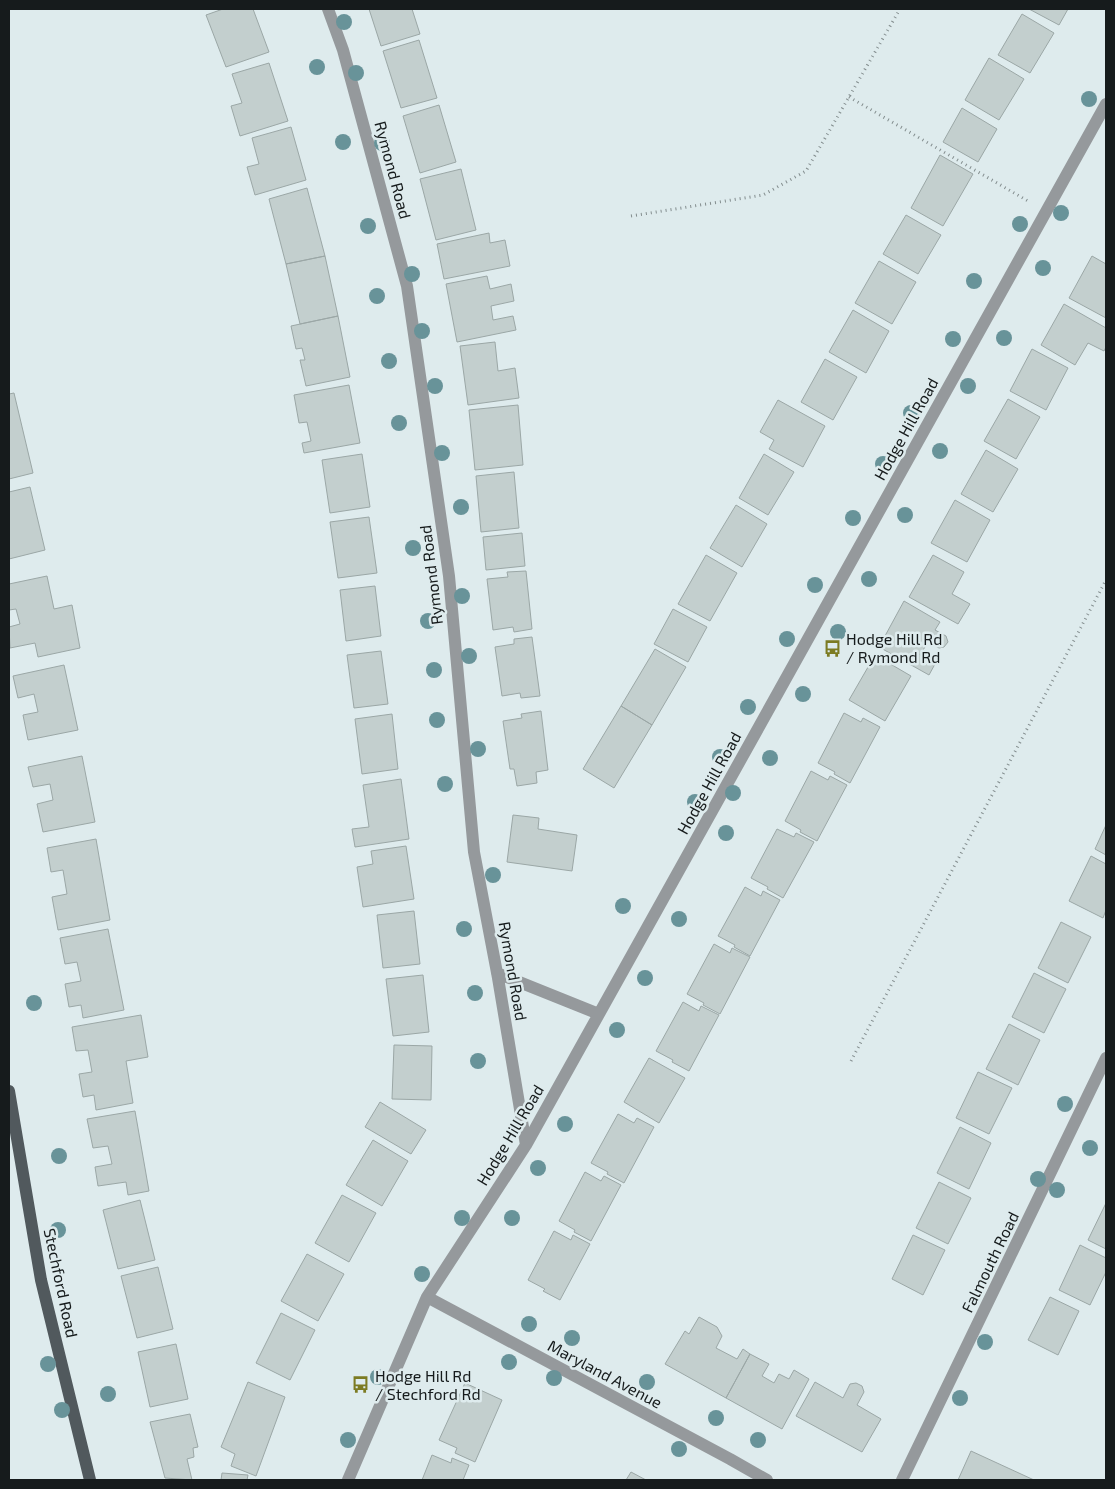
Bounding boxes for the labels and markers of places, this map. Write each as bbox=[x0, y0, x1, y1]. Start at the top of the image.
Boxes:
place label: Hodge Hill Rd / Rymond Rd bbox=[846, 629, 942, 666]
bus stop icon: Hodge Hill Rd / Rymond Rd bbox=[822, 638, 842, 658]
place label: Hodge Hill Rd / Stechford Rd bbox=[375, 1366, 481, 1403]
bus stop icon: Hodge Hill Rd / Stechford Rd bbox=[351, 1375, 371, 1395]

